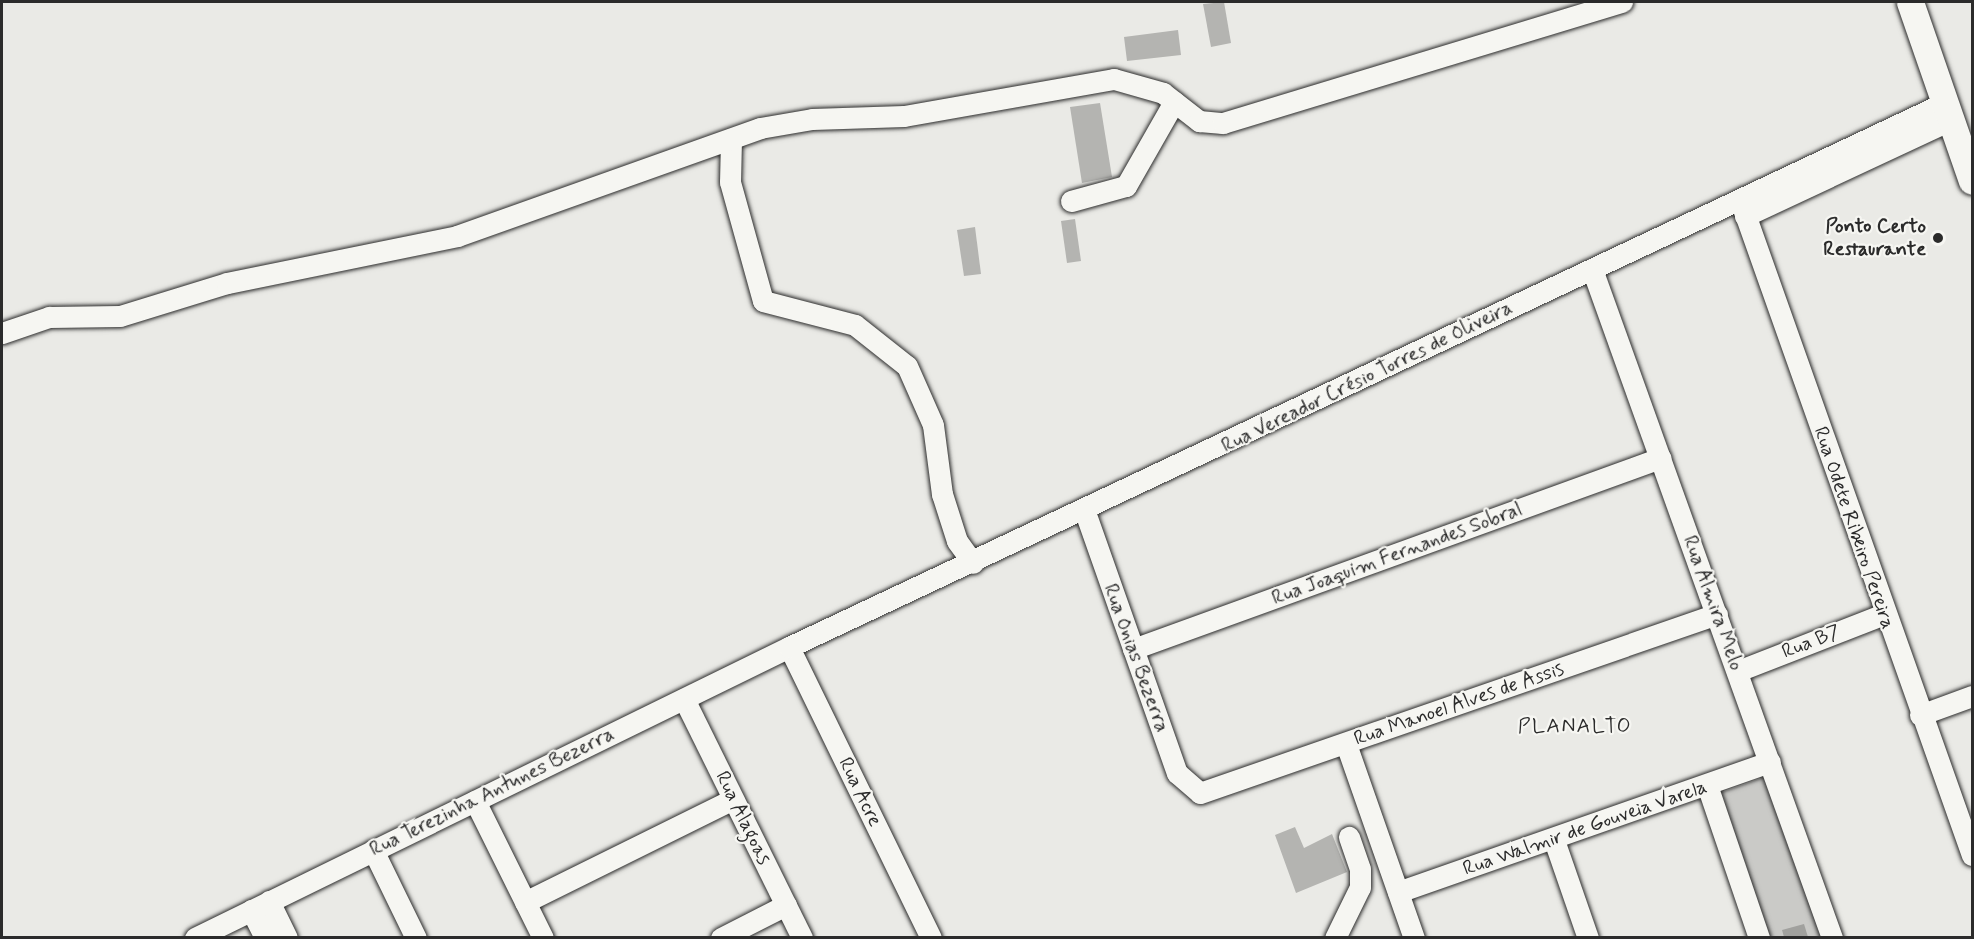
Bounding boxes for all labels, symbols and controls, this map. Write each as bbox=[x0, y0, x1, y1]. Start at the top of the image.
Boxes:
place label: Ponto Certo Restaurante bbox=[1823, 214, 1926, 261]
marker: Ponto Certo Restaurante bbox=[1931, 231, 1945, 245]
street label: Rua Vereador Crésio Torres de Oliveira bbox=[1214, 294, 1520, 460]
street label: Rua Odete Ribeiro Pereira bbox=[1808, 424, 1900, 632]
street label: Rua Joaquim Fernandes Sobral bbox=[1267, 497, 1527, 611]
street label: Rua Almira Melo bbox=[1677, 531, 1749, 675]
street label: Rua Onias Bezerra bbox=[1097, 578, 1175, 738]
street label: Rua B7 bbox=[1778, 620, 1844, 664]
street label: Rua Manoel Alves de Assis bbox=[1351, 657, 1567, 751]
district label: PLANALTO bbox=[1519, 713, 1631, 739]
street label: Rua Terezinha Antunes Bezerra bbox=[365, 722, 619, 862]
street label: Rua Acre bbox=[833, 753, 887, 831]
street label: Rua Alagoas bbox=[711, 768, 775, 868]
street label: Rua Walmir de Gouveia Varela bbox=[1459, 775, 1711, 881]

